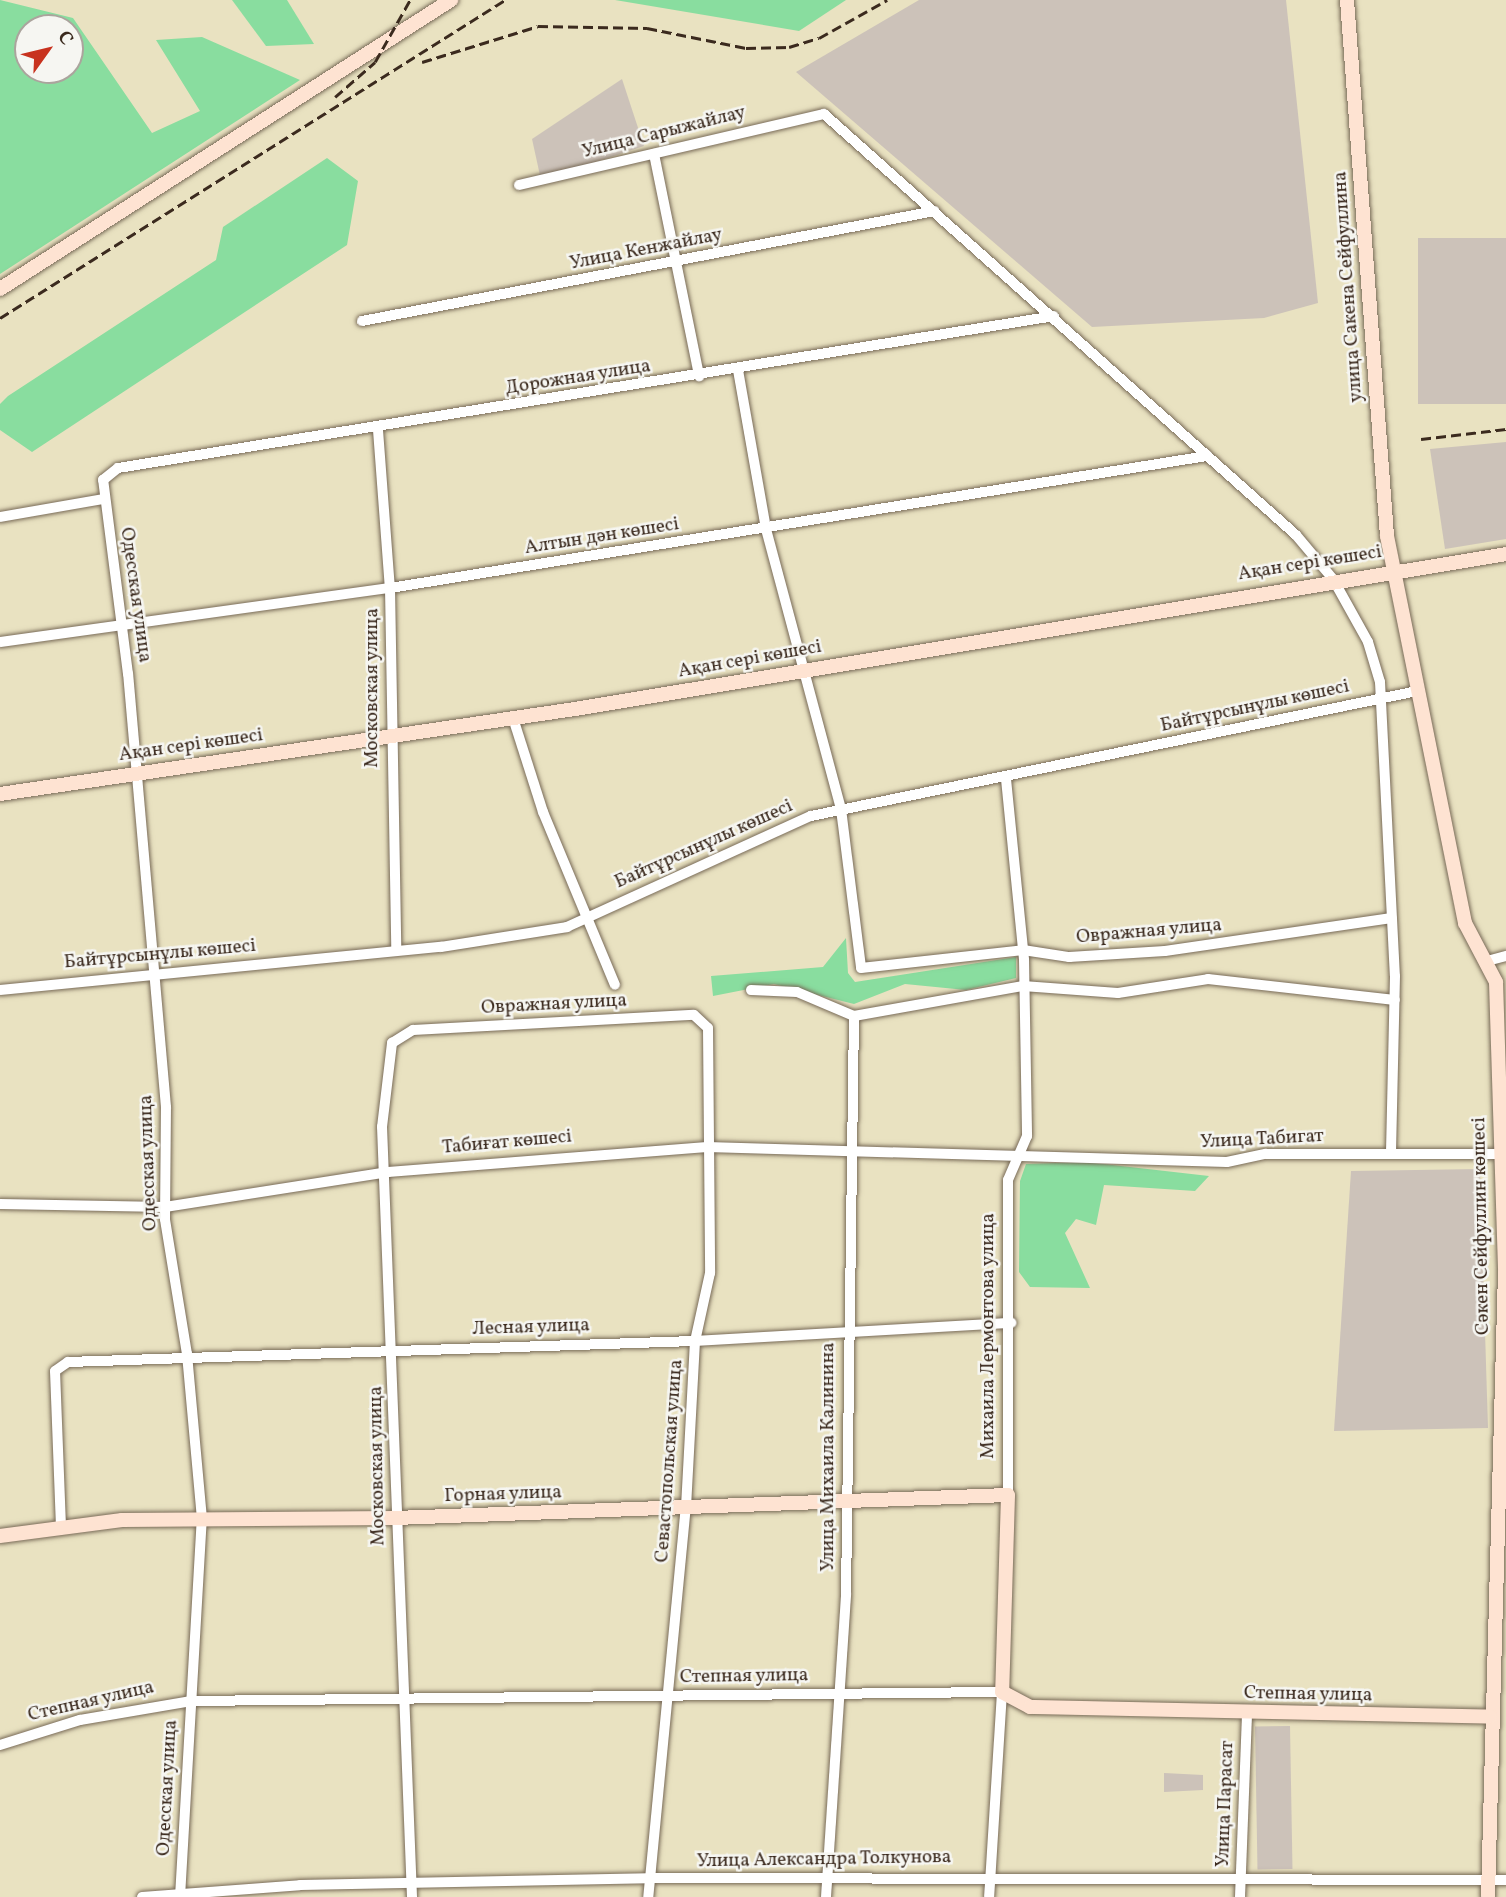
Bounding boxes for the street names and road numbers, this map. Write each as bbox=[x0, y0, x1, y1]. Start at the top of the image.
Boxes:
street label: Улица Сарыжайлау bbox=[580, 102, 748, 164]
street label: улица Сакена Сейфуллина bbox=[1330, 171, 1368, 403]
street label: Улица Кенжайлау bbox=[568, 224, 724, 276]
street label: Дорожная улица bbox=[504, 355, 652, 401]
street label: Алтын дән көшесі bbox=[523, 514, 681, 560]
street label: Одесская улица bbox=[114, 526, 156, 664]
street label: Ақан сері көшесі bbox=[1237, 541, 1383, 587]
street label: Московская улица bbox=[362, 608, 384, 768]
street label: Ақан сері көшесі bbox=[677, 636, 823, 684]
street label: Байтұрсынұлы көшесі bbox=[1159, 676, 1351, 738]
street label: Ақан сері көшесі bbox=[118, 725, 264, 767]
street label: Байтұрсынұлы көшесі bbox=[611, 795, 797, 895]
street label: Овражная улица bbox=[1075, 914, 1223, 950]
street label: Байтұрсынұлы көшесі bbox=[63, 935, 257, 975]
street label: Овражная улица bbox=[480, 990, 628, 1020]
street label: Одесская улица bbox=[135, 1094, 163, 1232]
street label: Сәкен Сейфуллин көшесі bbox=[1469, 1117, 1495, 1335]
street label: Улица Табигат bbox=[1199, 1125, 1325, 1155]
street label: Табиғат көшесі bbox=[441, 1126, 573, 1160]
street label: Михаила Лермонтова улица bbox=[978, 1213, 1000, 1459]
street label: Лесная улица bbox=[472, 1315, 590, 1341]
street label: Улица Михаила Калинина bbox=[818, 1343, 840, 1571]
street label: Севастопольская улица bbox=[652, 1358, 688, 1564]
street label: Московская улица bbox=[365, 1386, 391, 1546]
street label: Горная улица bbox=[444, 1482, 562, 1508]
street label: Степная улица bbox=[679, 1664, 809, 1690]
street label: Степная улица bbox=[26, 1676, 156, 1728]
street label: Степная улица bbox=[1243, 1682, 1373, 1708]
street label: Одесская улица bbox=[153, 1719, 183, 1857]
street label: Улица Парасат bbox=[1212, 1740, 1240, 1868]
street label: Улица Александра Толкунова bbox=[696, 1846, 952, 1874]

